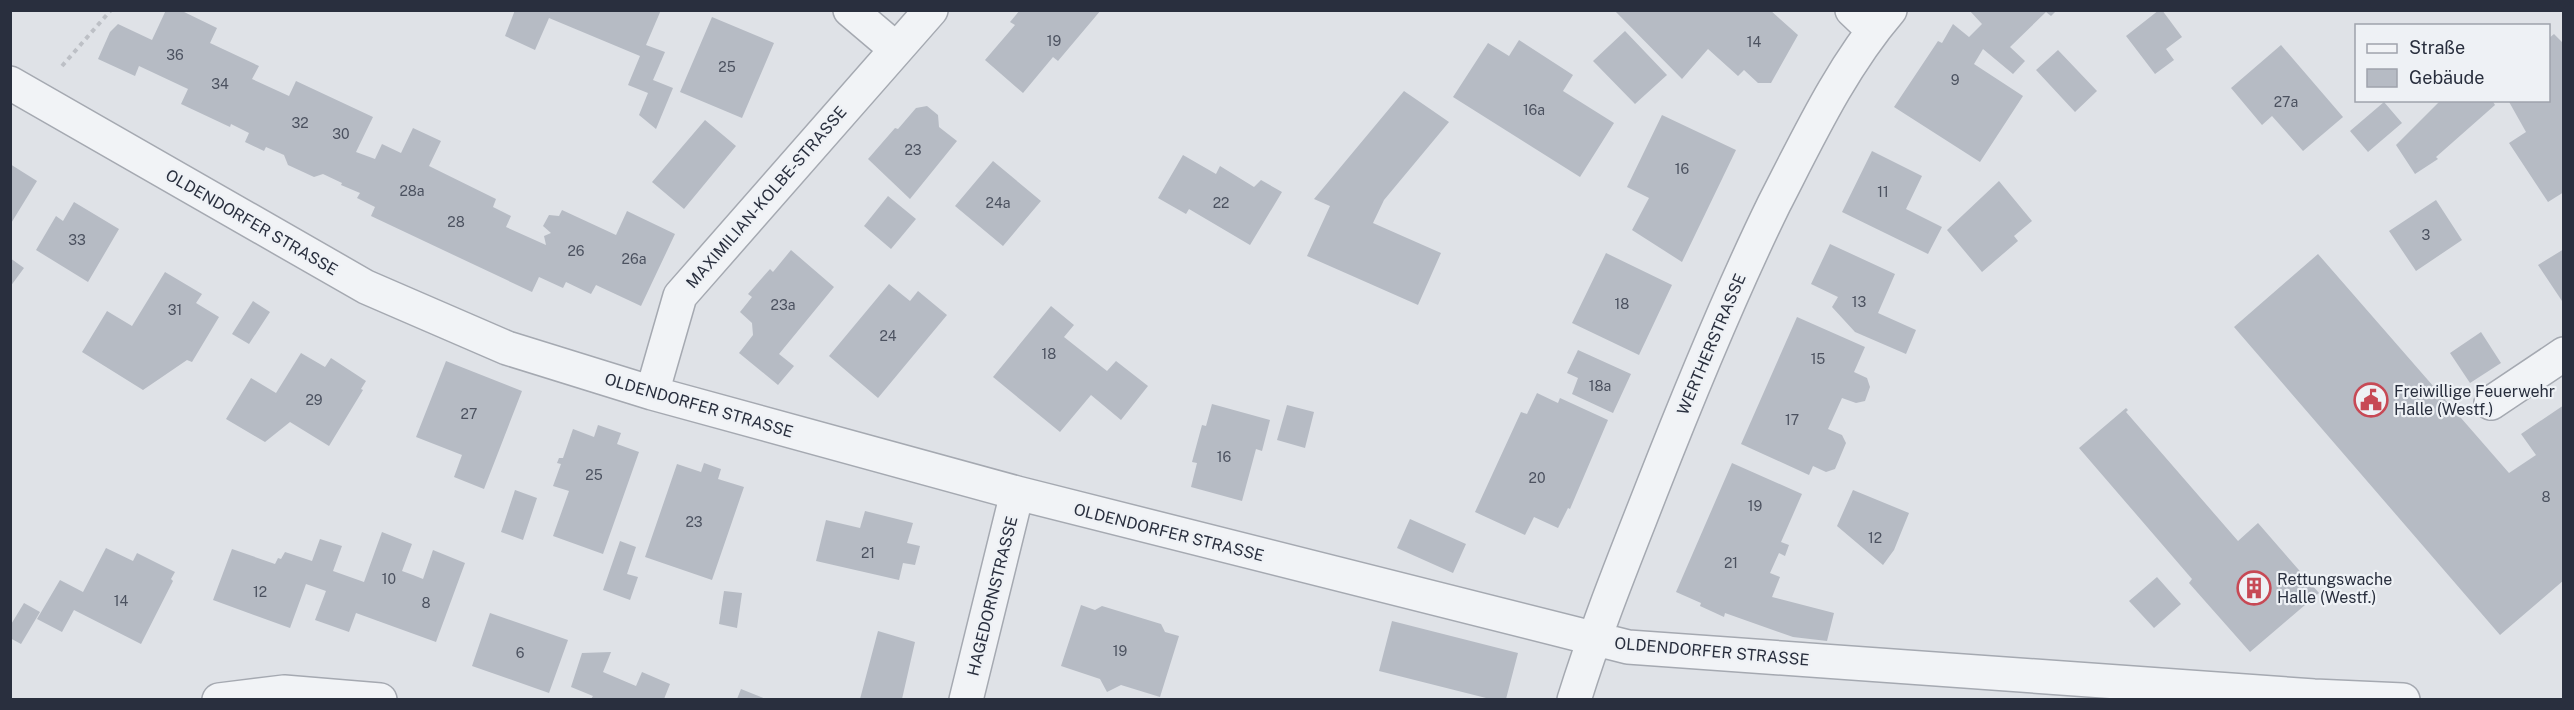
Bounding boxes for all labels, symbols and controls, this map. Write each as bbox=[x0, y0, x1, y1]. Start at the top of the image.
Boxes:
legend bbox=[2355, 24, 2550, 102]
house number: 19 bbox=[1047, 33, 1061, 49]
house number: 14 bbox=[1747, 34, 1761, 50]
text: Straße bbox=[2409, 37, 2465, 58]
house number: 36 bbox=[166, 47, 184, 63]
house number: 25 bbox=[718, 59, 736, 75]
text: Gebäude bbox=[2409, 67, 2484, 88]
house number: 9 bbox=[1951, 72, 1960, 88]
house number: 34 bbox=[211, 76, 229, 92]
house number: 27a bbox=[2274, 94, 2298, 110]
street label: MAXIMILIAN-KOLBE-STRASSE bbox=[682, 102, 851, 292]
house number: 16a bbox=[1523, 102, 1545, 118]
house number: 32 bbox=[291, 115, 309, 131]
house number: 30 bbox=[332, 126, 350, 142]
house number: 23 bbox=[904, 142, 922, 158]
house number: 16 bbox=[1675, 161, 1689, 177]
street label: OLDENDORFER STRASSE bbox=[162, 165, 341, 280]
house number: 28a bbox=[399, 183, 425, 199]
house number: 11 bbox=[1877, 184, 1889, 200]
house number: 24a bbox=[986, 195, 1010, 211]
house number: 22 bbox=[1213, 195, 1229, 211]
house number: 28 bbox=[447, 214, 465, 230]
house number: 3 bbox=[2422, 227, 2431, 243]
house number: 33 bbox=[68, 232, 86, 248]
house number: 26 bbox=[567, 243, 585, 259]
house number: 26a bbox=[622, 251, 646, 267]
street label: WERTHERSTRASSE bbox=[1673, 271, 1750, 418]
house number: 13 bbox=[1852, 294, 1866, 310]
house number: 18 bbox=[1615, 296, 1629, 312]
house number: 23a bbox=[771, 297, 795, 313]
house number: 31 bbox=[168, 302, 182, 318]
house number: 24 bbox=[879, 328, 897, 344]
house number: 18 bbox=[1042, 346, 1056, 362]
house number: 15 bbox=[1811, 351, 1825, 367]
street label: OLDENDORFER STRASSE bbox=[602, 369, 795, 442]
house number: 18a bbox=[1589, 378, 1611, 394]
public building icon: Freiwillige Feuerwehr Halle (Westf.) bbox=[2353, 382, 2389, 418]
place label: Freiwillige Feuerwehr Halle (Westf.) bbox=[2394, 382, 2555, 419]
house number: 29 bbox=[305, 392, 323, 408]
house number: 27 bbox=[461, 406, 477, 422]
house number: 17 bbox=[1785, 412, 1799, 428]
house number: 16 bbox=[1217, 449, 1231, 465]
house number: 25 bbox=[585, 467, 603, 483]
house number: 20 bbox=[1529, 470, 1545, 486]
house number: 8 bbox=[2541, 489, 2551, 505]
house number: 19 bbox=[1748, 498, 1762, 514]
street label: OLDENDORFER STRASSE bbox=[1072, 500, 1266, 565]
house number: 23 bbox=[685, 514, 703, 530]
street label: HAGEDORNSTRASSE bbox=[963, 514, 1022, 678]
house number: 12 bbox=[1868, 530, 1882, 546]
house number: 21 bbox=[861, 545, 875, 561]
house number: 21 bbox=[1724, 555, 1738, 571]
building icon: Rettungswache Halle (Westf.) bbox=[2236, 570, 2272, 606]
place label: Rettungswache Halle (Westf.) bbox=[2277, 570, 2392, 607]
house number: 10 bbox=[382, 571, 396, 587]
house number: 12 bbox=[253, 584, 267, 600]
house number: 14 bbox=[114, 593, 128, 609]
house number: 8 bbox=[421, 595, 431, 611]
street label: OLDENDORFER STRASSE bbox=[1614, 634, 1810, 669]
house number: 19 bbox=[1113, 643, 1127, 659]
house number: 6 bbox=[516, 645, 525, 661]

